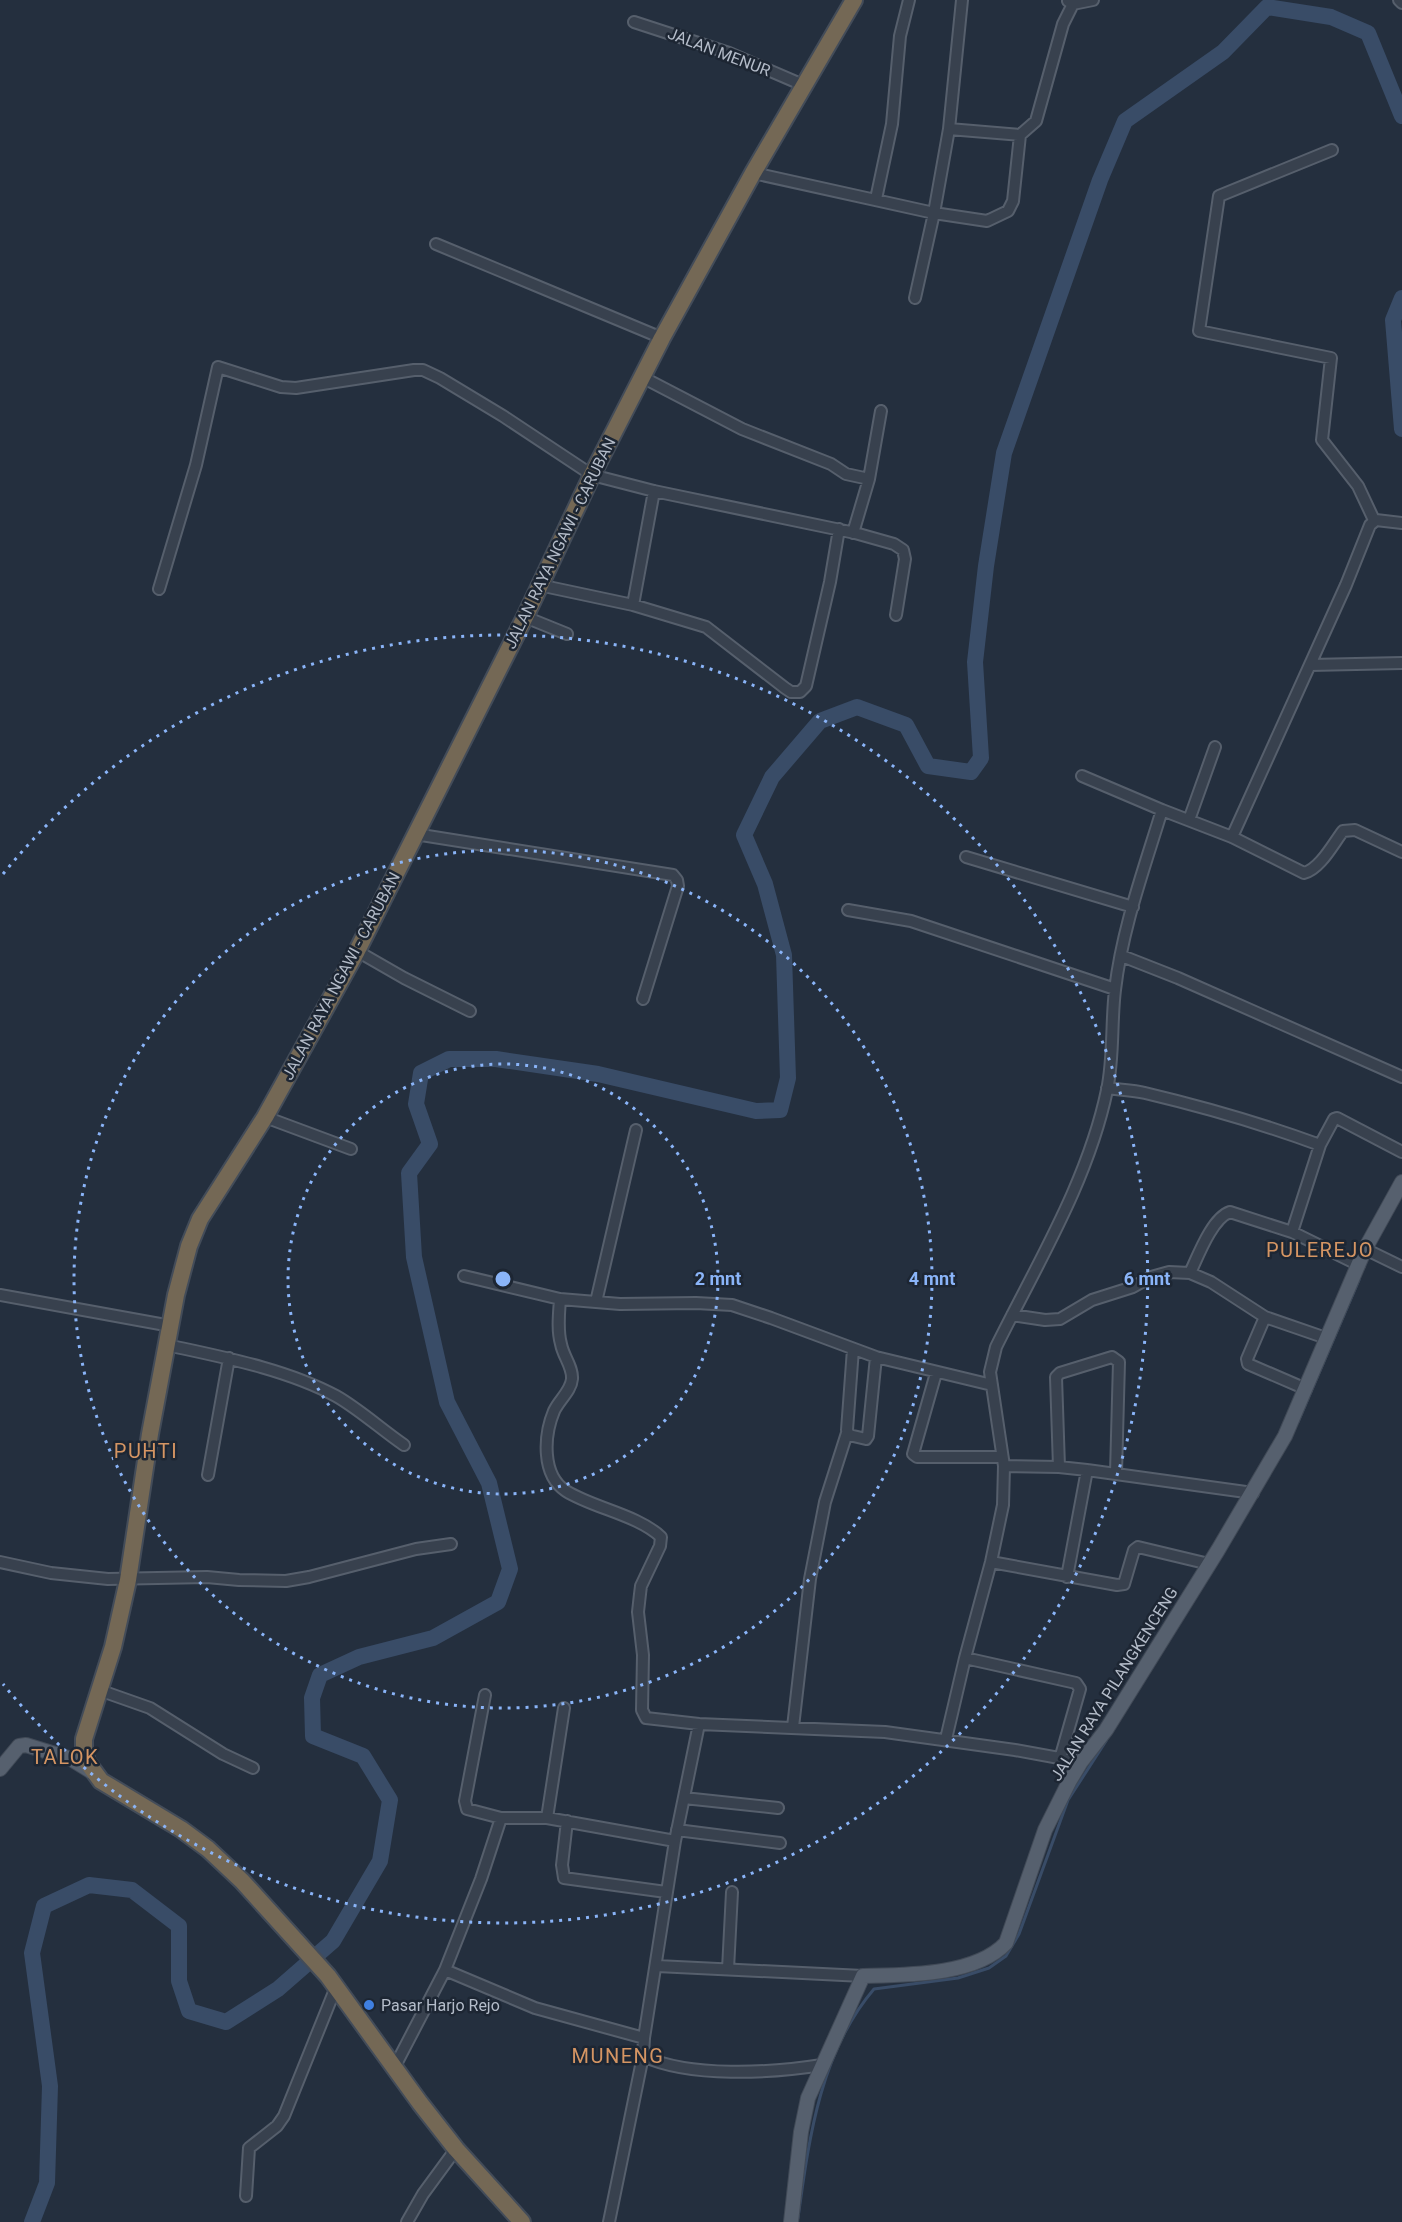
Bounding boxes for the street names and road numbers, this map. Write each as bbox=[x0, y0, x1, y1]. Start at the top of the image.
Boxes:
street label: JALAN MENUR bbox=[665, 24, 773, 80]
street label: JALAN RAYA NGAWI - CARUBAN bbox=[500, 434, 620, 652]
street label: JALAN RAYA NGAWI - CARUBAN bbox=[278, 869, 404, 1083]
street label: JALAN RAYA PILANGKENCENG bbox=[1046, 1584, 1182, 1784]

